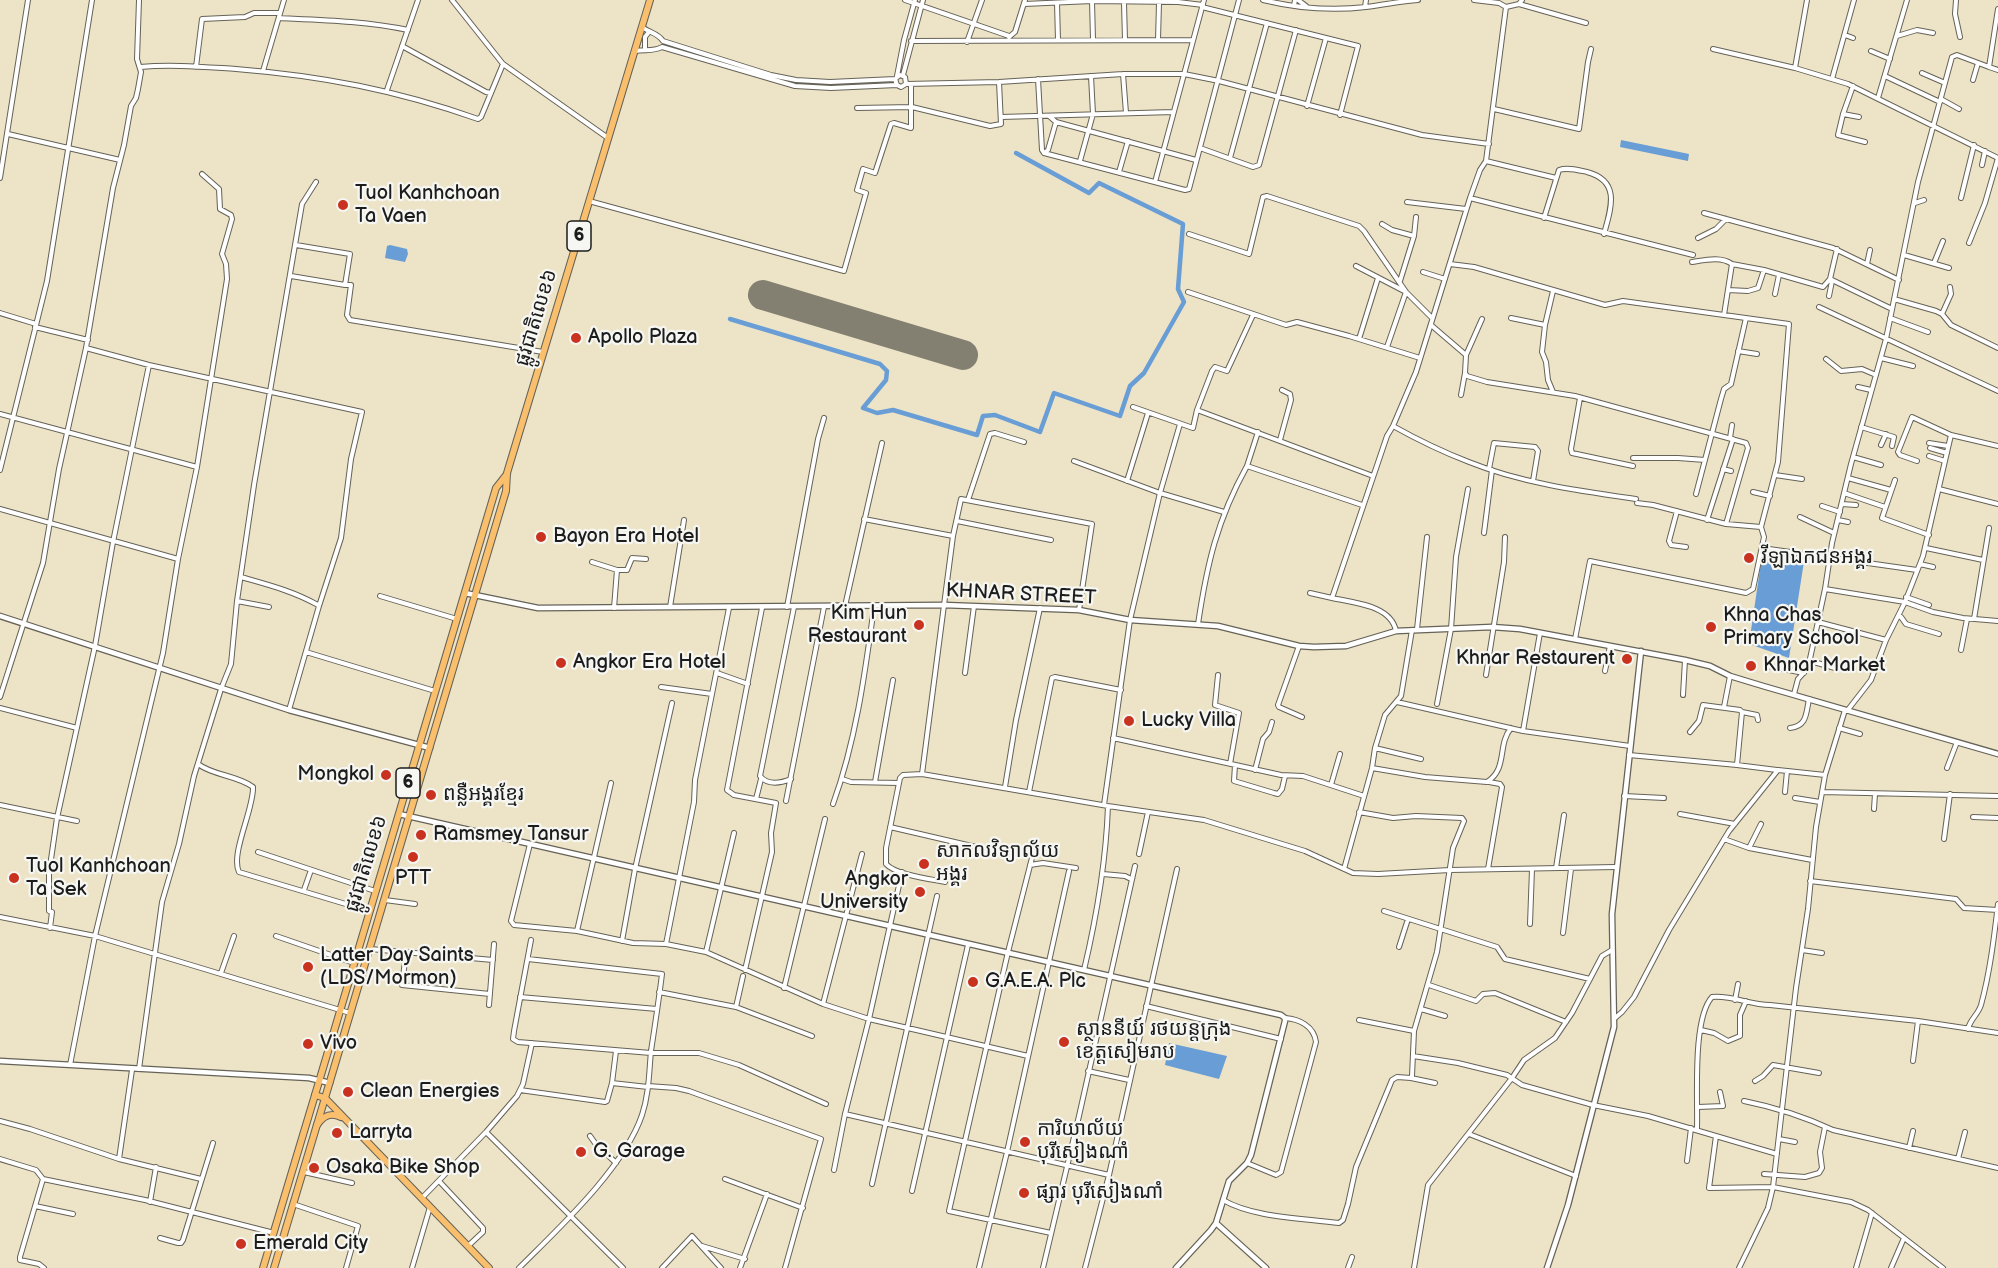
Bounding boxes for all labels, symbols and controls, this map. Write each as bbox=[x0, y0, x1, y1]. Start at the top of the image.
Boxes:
place label: Tuol Kanhchoan Ta Vaen bbox=[355, 182, 500, 229]
marker: Tuol Kanhchoan Ta Vaen bbox=[336, 198, 350, 212]
road number: 6 bbox=[567, 221, 591, 251]
street label: ផ្លូវជាតិលេខ៦ bbox=[511, 267, 563, 369]
place label: Apollo Plaza bbox=[588, 326, 698, 350]
marker: Apollo Plaza bbox=[569, 331, 583, 345]
place label: Bayon Era Hotel bbox=[553, 525, 699, 549]
marker: Bayon Era Hotel bbox=[534, 530, 548, 544]
place label: វីឡាឯកជនអង្គរ bbox=[1761, 546, 1872, 570]
marker: វីឡាឯកជនអង្គរ bbox=[1742, 551, 1756, 565]
street label: KHNAR STREET bbox=[945, 579, 1097, 611]
place label: Kim Hun Restaurant bbox=[807, 602, 907, 649]
place label: Khna Chas Primary School bbox=[1723, 604, 1859, 651]
marker: Kim Hun Restaurant bbox=[912, 618, 926, 632]
marker: Khna Chas Primary School bbox=[1704, 620, 1718, 634]
place label: Khnar Restaurent bbox=[1456, 647, 1615, 671]
place label: Angkor Era Hotel bbox=[573, 651, 726, 675]
marker: Khnar Restaurent bbox=[1620, 652, 1634, 666]
place label: Khnar Market bbox=[1763, 654, 1885, 678]
marker: Angkor Era Hotel bbox=[554, 656, 568, 670]
marker: Khnar Market bbox=[1744, 659, 1758, 673]
place label: Lucky Villa bbox=[1141, 709, 1236, 733]
marker: Lucky Villa bbox=[1122, 714, 1136, 728]
place label: Mongkol bbox=[297, 763, 374, 787]
marker: Mongkol bbox=[379, 768, 393, 782]
road number: 6 bbox=[396, 768, 420, 798]
place label: ពន្លឺអង្គរខ្មែរ bbox=[443, 783, 524, 807]
marker: ពន្លឺអង្គរខ្មែរ bbox=[424, 788, 438, 802]
street label: ផ្លូវជាតិលេខ៦ bbox=[341, 813, 393, 915]
place label: Ramsmey Tansur bbox=[433, 823, 588, 847]
marker: Ramsmey Tansur bbox=[414, 828, 428, 842]
place label: សាកលវិទ្យាល័យ អង្គរ bbox=[936, 840, 1059, 887]
marker: PTT bbox=[406, 850, 420, 864]
place label: Tuol Kanhchoan Ta Sek bbox=[26, 855, 171, 902]
marker: សាកលវិទ្យាល័យ អង្គរ bbox=[917, 857, 931, 871]
place label: PTT bbox=[395, 867, 431, 891]
place label: Angkor University bbox=[820, 868, 908, 915]
marker: Tuol Kanhchoan Ta Sek bbox=[7, 871, 21, 885]
marker: Angkor University bbox=[913, 885, 927, 899]
place label: Latter Day Saints (LDS/Mormon) bbox=[320, 944, 474, 991]
marker: Latter Day Saints (LDS/Mormon) bbox=[301, 960, 315, 974]
place label: G.A.E.A. Plc bbox=[985, 970, 1086, 994]
marker: G.A.E.A. Plc bbox=[966, 975, 980, 989]
place label: ស្ថាននីយ៍ រថយន្តក្រុង ខេត្តសៀមរាប bbox=[1076, 1018, 1232, 1065]
place label: Vivo bbox=[320, 1032, 357, 1056]
marker: ស្ថាននីយ៍ រថយន្តក្រុង ខេត្តសៀមរាប bbox=[1057, 1035, 1071, 1049]
marker: Vivo bbox=[301, 1037, 315, 1051]
place label: Clean Energies bbox=[360, 1080, 500, 1104]
marker: Clean Energies bbox=[341, 1085, 355, 1099]
place label: ការិយាល័យ បុរីសៀងណាំ bbox=[1037, 1118, 1129, 1165]
place label: Larryta bbox=[349, 1121, 413, 1145]
marker: Larryta bbox=[330, 1126, 344, 1140]
marker: ការិយាល័យ បុរីសៀងណាំ bbox=[1018, 1135, 1032, 1149]
place label: G. Garage bbox=[593, 1140, 685, 1164]
marker: G. Garage bbox=[574, 1145, 588, 1159]
place label: Osaka Bike Shop bbox=[326, 1156, 480, 1180]
marker: Osaka Bike Shop bbox=[307, 1161, 321, 1175]
place label: ផ្សារ បុរីសៀងណាំ bbox=[1036, 1181, 1163, 1205]
marker: ផ្សារ បុរីសៀងណាំ bbox=[1017, 1186, 1031, 1200]
place label: Emerald City bbox=[253, 1232, 368, 1256]
marker: Emerald City bbox=[234, 1237, 248, 1251]

